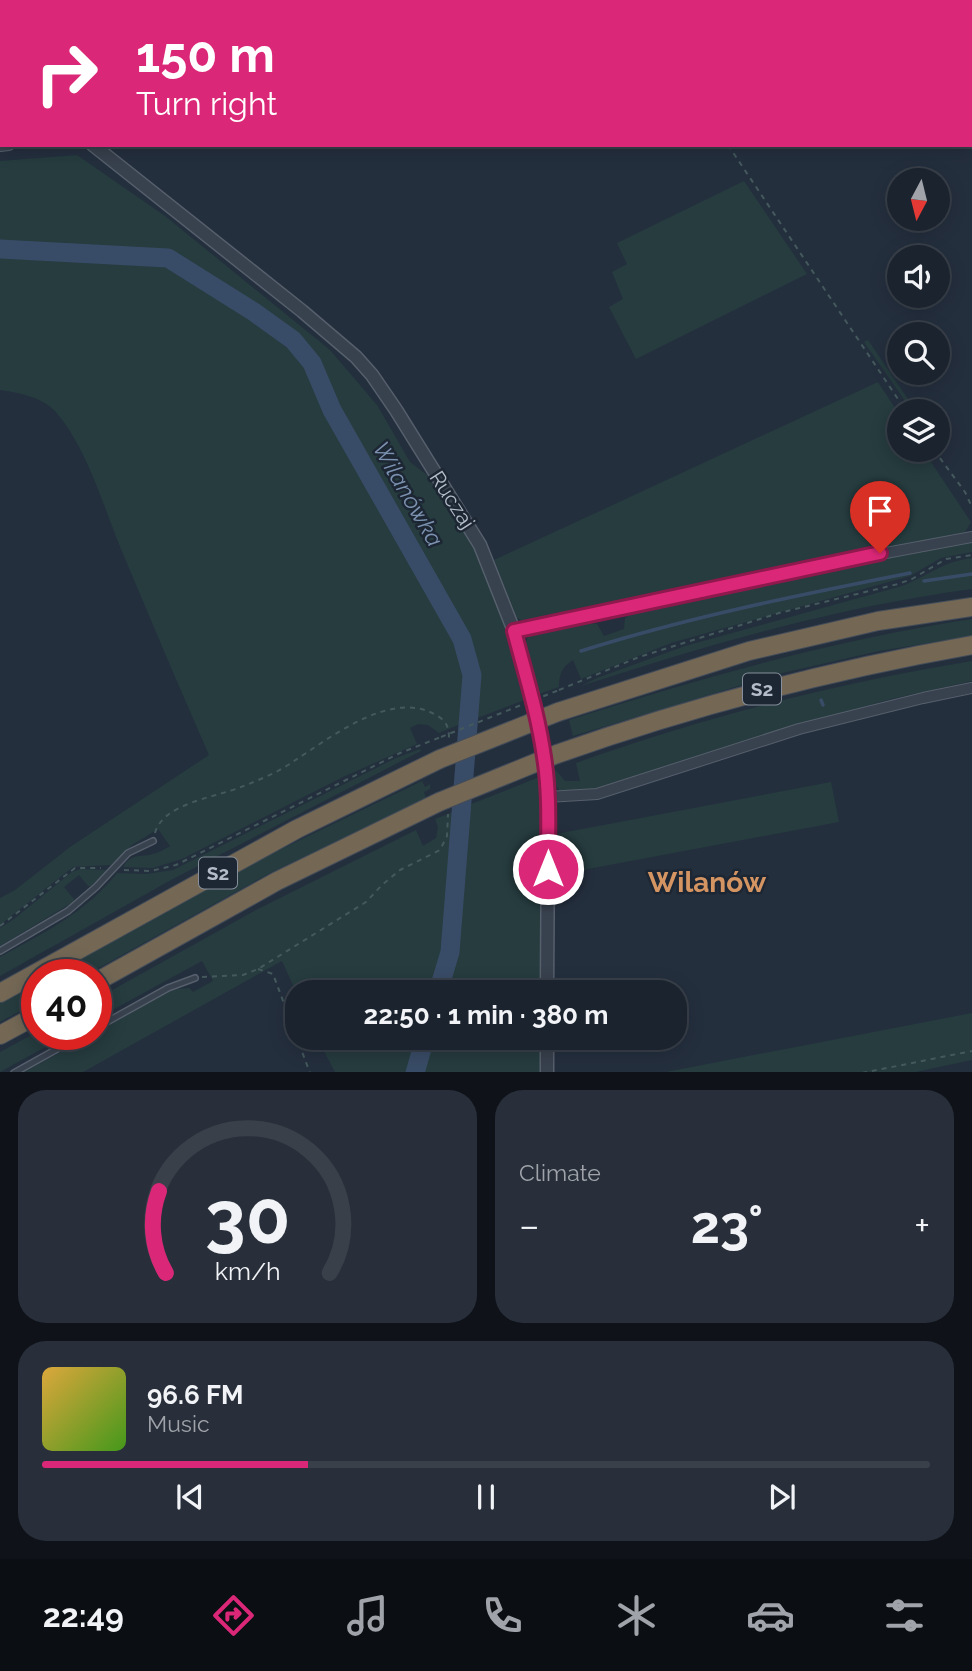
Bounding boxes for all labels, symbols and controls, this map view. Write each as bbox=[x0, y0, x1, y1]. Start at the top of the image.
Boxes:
text: 150 m bbox=[136, 26, 275, 83]
icon: right bbox=[21, 28, 112, 119]
text: Turn right bbox=[136, 85, 277, 122]
north arrow bbox=[887, 168, 950, 231]
map controls bbox=[887, 168, 950, 462]
button: sound bbox=[887, 245, 950, 308]
button: search bbox=[887, 322, 950, 385]
button: layers bbox=[887, 399, 950, 462]
water label: Wilanówka bbox=[368, 437, 449, 551]
street label: Ruczaj bbox=[424, 466, 480, 533]
pin bbox=[850, 481, 910, 553]
icon: arrive bbox=[861, 492, 899, 530]
road number: S2 bbox=[743, 674, 781, 704]
position arrow bbox=[511, 832, 585, 906]
road number: S2 bbox=[199, 858, 237, 888]
district label: Wilanów bbox=[648, 866, 767, 899]
speed limit sign: 40 bbox=[21, 959, 112, 1050]
text: 22:50 · 1 min · 380 m bbox=[363, 1000, 609, 1030]
text: Climate bbox=[519, 1159, 601, 1186]
text: 30 bbox=[205, 1175, 290, 1260]
text: 23° bbox=[691, 1194, 763, 1255]
text: − bbox=[519, 1203, 539, 1248]
text: + bbox=[914, 1203, 930, 1248]
text: km/h bbox=[215, 1255, 280, 1285]
text: 96.6 FM bbox=[147, 1380, 243, 1410]
text: Music bbox=[147, 1410, 210, 1437]
icon: previous bbox=[171, 1478, 209, 1516]
icon: pause bbox=[467, 1478, 505, 1516]
icon: next bbox=[763, 1478, 801, 1516]
icon: directions bbox=[209, 1591, 258, 1640]
icon: music bbox=[343, 1591, 392, 1640]
icon: phone bbox=[478, 1591, 527, 1640]
icon: climate bbox=[612, 1591, 661, 1640]
icon: car bbox=[746, 1591, 795, 1640]
icon: filters bbox=[880, 1591, 929, 1640]
text: 22:49 bbox=[43, 1597, 124, 1634]

